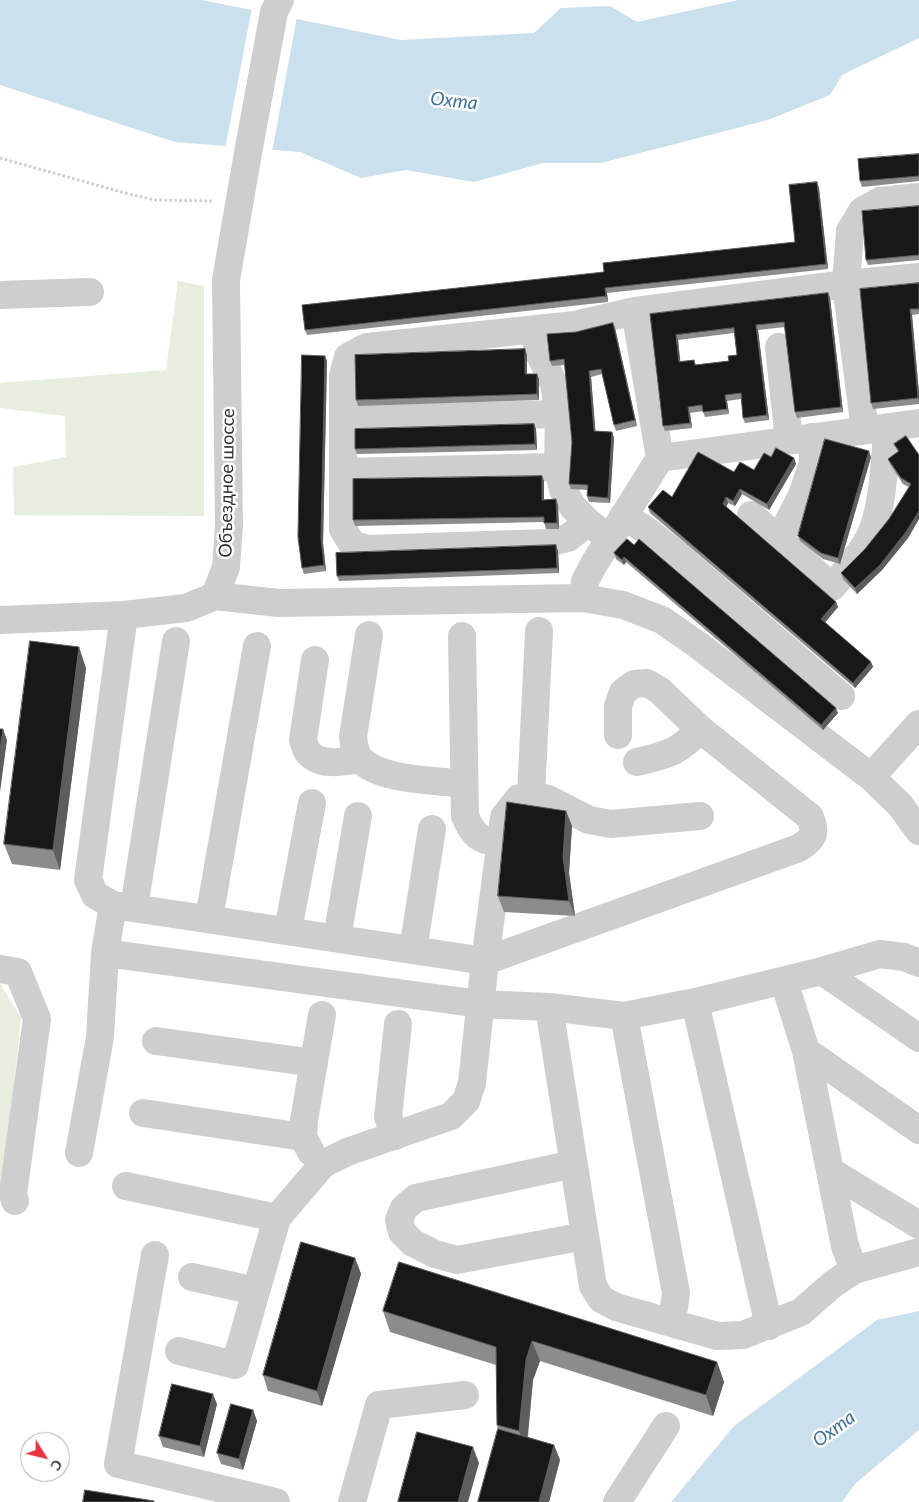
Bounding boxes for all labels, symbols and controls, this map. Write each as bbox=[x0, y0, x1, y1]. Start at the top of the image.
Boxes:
water label: Охта bbox=[429, 87, 479, 115]
street label: Объездное шоссе bbox=[215, 408, 239, 558]
water label: Охта bbox=[808, 1406, 860, 1452]
north arrow bbox=[20, 1432, 70, 1482]
text: С bbox=[47, 1457, 66, 1474]

